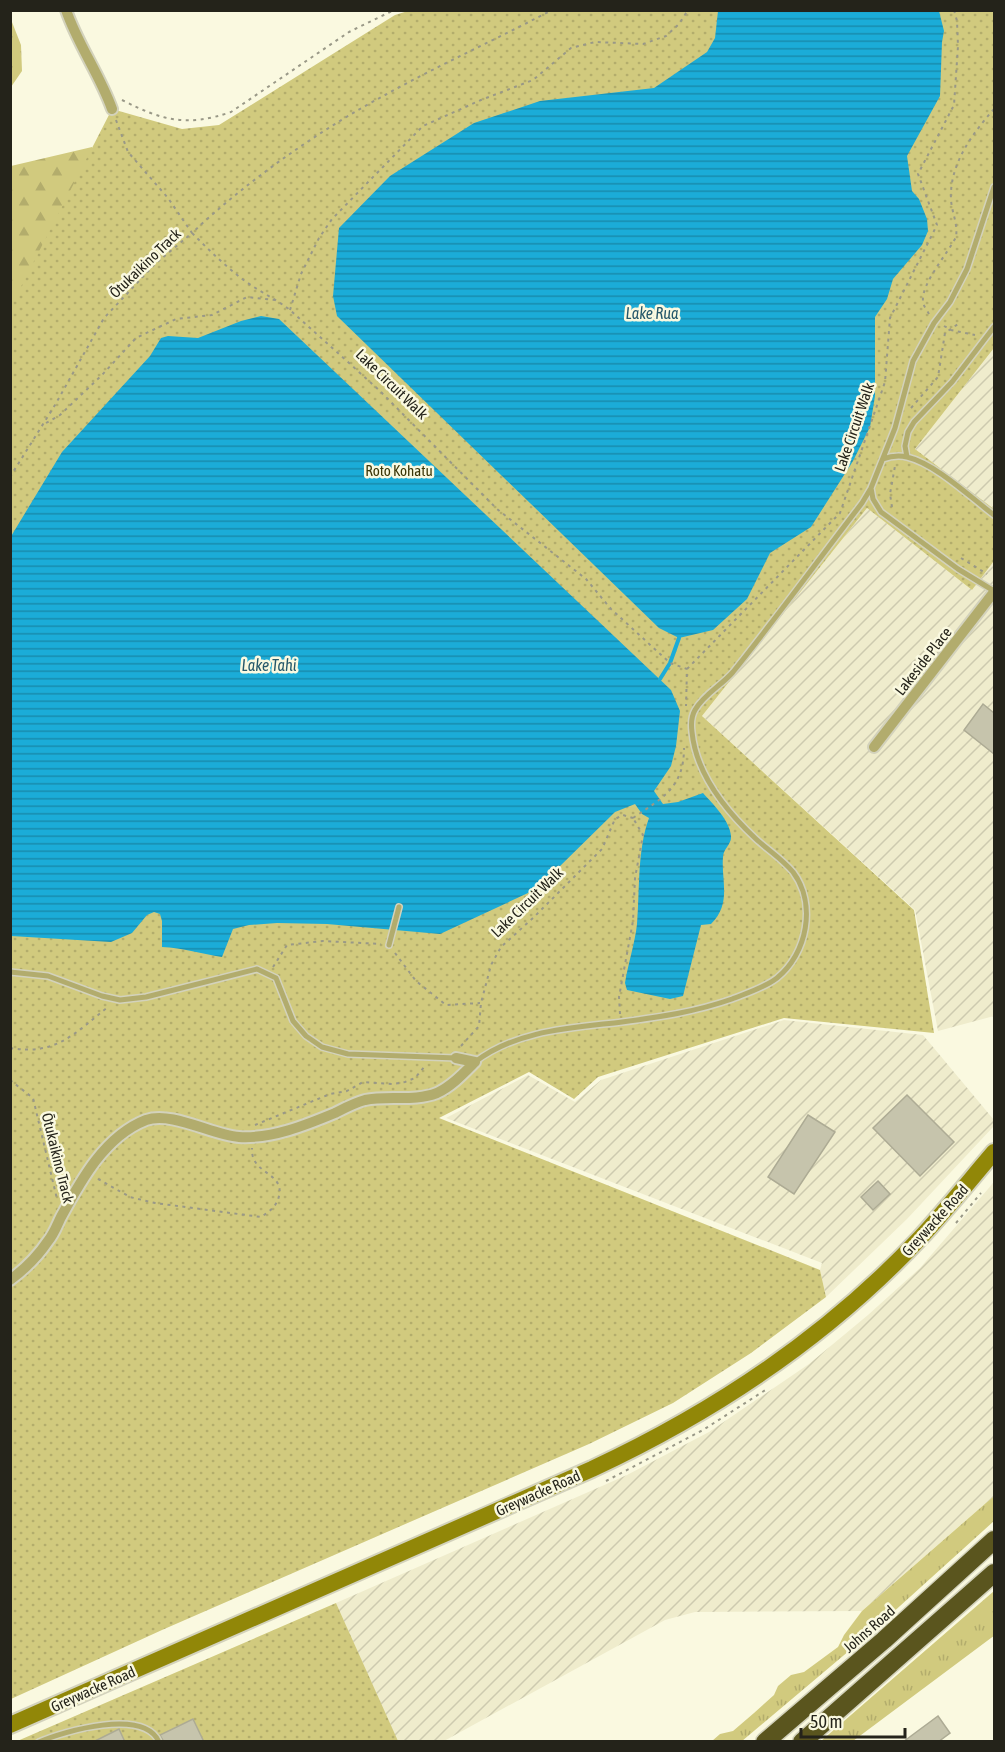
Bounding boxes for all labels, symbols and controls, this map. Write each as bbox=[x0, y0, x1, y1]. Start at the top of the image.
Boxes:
street label: Ōtukaikino Track bbox=[106, 225, 184, 301]
water label: Lake Rua bbox=[626, 304, 679, 322]
street label: Lake Circuit Walk bbox=[353, 346, 432, 423]
street label: Lake Circuit Walk bbox=[831, 380, 877, 474]
park label: Roto Kohatu bbox=[365, 462, 433, 479]
street label: Lakeside Place bbox=[891, 624, 955, 698]
water label: Lake Tahi bbox=[242, 656, 297, 674]
street label: Lake Circuit Walk bbox=[488, 863, 567, 940]
street label: Ōtukaikino Track bbox=[39, 1111, 78, 1205]
street label: Greywacke Road bbox=[898, 1181, 972, 1259]
street label: Greywacke Road bbox=[493, 1467, 583, 1519]
street label: Johns Road bbox=[840, 1602, 898, 1656]
street label: Greywacke Road bbox=[48, 1663, 138, 1715]
scale bar bbox=[801, 1701, 904, 1739]
text: 50 m bbox=[810, 1711, 842, 1732]

